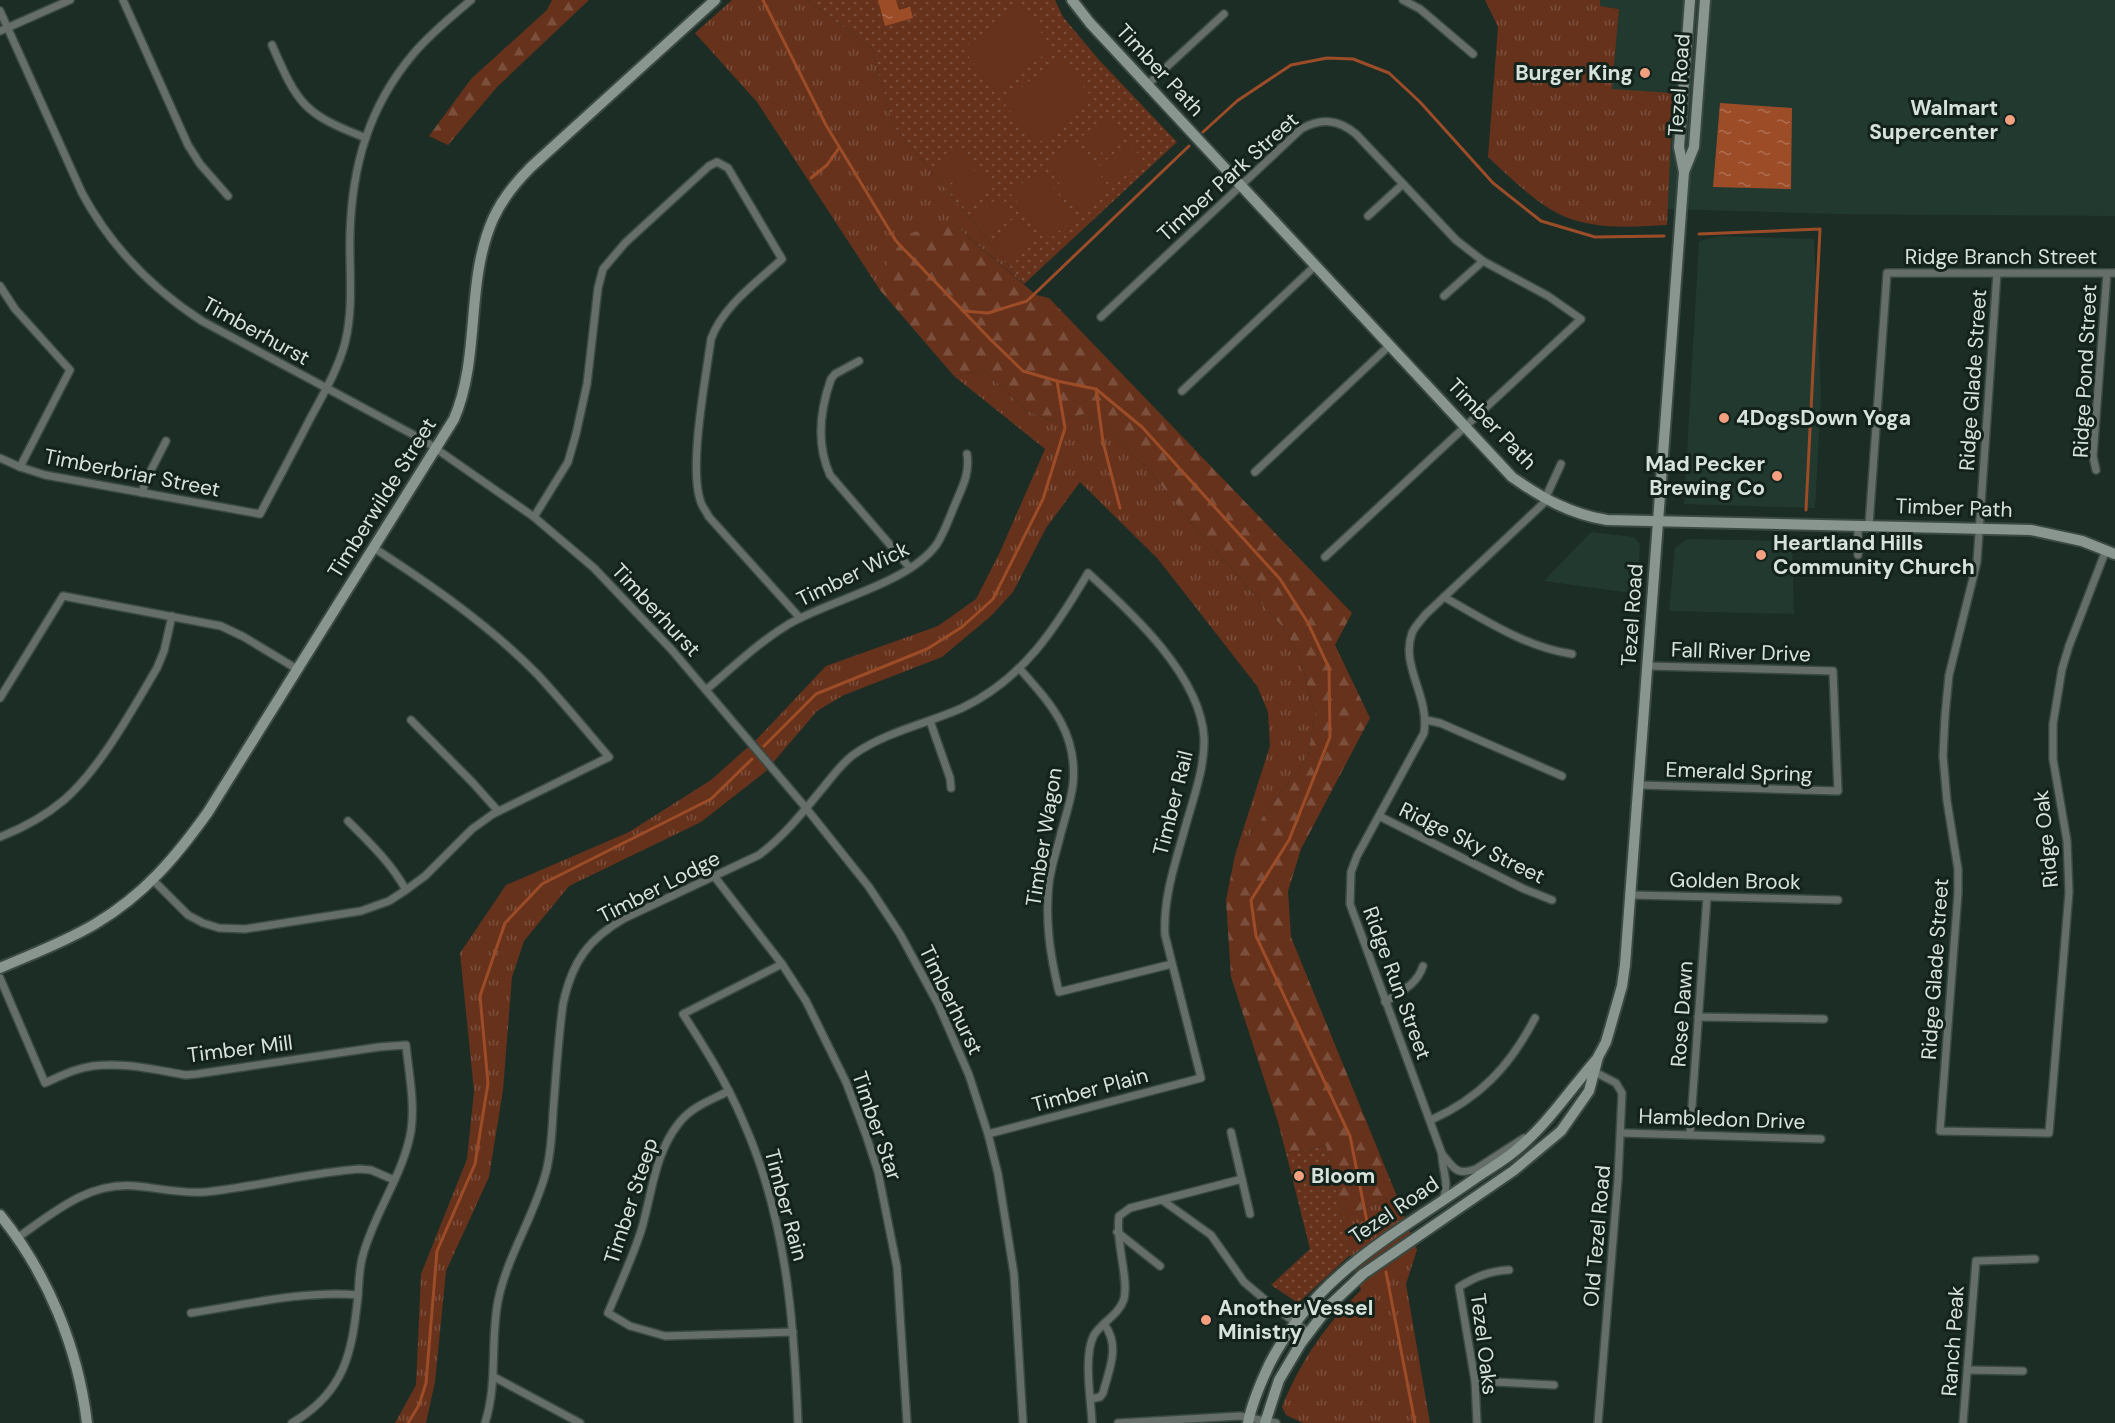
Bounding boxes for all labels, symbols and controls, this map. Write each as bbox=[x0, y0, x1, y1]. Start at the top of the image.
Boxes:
street label: Timber Path bbox=[1110, 18, 1210, 122]
street label: Tezel Road bbox=[1661, 33, 1697, 137]
place label: Burger King bbox=[1515, 59, 1633, 87]
marker: Burger King bbox=[1638, 66, 1652, 80]
place label: Walmart Supercenter bbox=[1869, 94, 1998, 146]
street label: Timber Park Street bbox=[1152, 106, 1304, 248]
marker: Walmart Supercenter bbox=[2003, 113, 2017, 127]
street label: Ridge Branch Street bbox=[1905, 243, 2097, 271]
street label: Ridge Pond Street bbox=[2066, 283, 2104, 459]
street label: Ridge Glade Street bbox=[1953, 288, 1993, 472]
street label: Timberhurst bbox=[197, 290, 315, 372]
street label: Timber Path bbox=[1441, 372, 1543, 476]
place label: 4DogsDown Yoga bbox=[1736, 404, 1911, 432]
marker: 4DogsDown Yoga bbox=[1717, 411, 1731, 425]
street label: Timberwilde Street bbox=[321, 412, 443, 584]
street label: Timberbriar Street bbox=[42, 442, 222, 504]
place label: Mad Pecker Brewing Co bbox=[1645, 450, 1765, 502]
marker: Mad Pecker Brewing Co bbox=[1770, 469, 1784, 483]
street label: Timber Path bbox=[1895, 492, 2013, 524]
place label: Heartland Hills Community Church bbox=[1773, 529, 1975, 581]
street label: Timber Wick bbox=[792, 535, 914, 613]
marker: Heartland Hills Community Church bbox=[1754, 548, 1768, 562]
street label: Timberhurst bbox=[605, 557, 707, 663]
street label: Tezel Road bbox=[1614, 563, 1650, 667]
street label: Fall River Drive bbox=[1671, 636, 1811, 668]
street label: Timber Rail bbox=[1146, 748, 1200, 858]
street label: Emerald Spring bbox=[1665, 755, 1813, 789]
street label: Timber Wagon bbox=[1019, 765, 1069, 909]
street label: Ridge Oak bbox=[2027, 789, 2065, 889]
street label: Ridge Sky Street bbox=[1394, 796, 1550, 890]
street label: Timber Lodge bbox=[593, 844, 725, 930]
street label: Golden Brook bbox=[1669, 866, 1801, 896]
street label: Ridge Glade Street bbox=[1915, 877, 1955, 1061]
street label: Ridge Run Street bbox=[1356, 902, 1438, 1064]
street label: Timberhurst bbox=[912, 941, 990, 1059]
street label: Rose Dawn bbox=[1664, 960, 1700, 1068]
street label: Timber Mill bbox=[186, 1029, 294, 1069]
street label: Timber Plain bbox=[1029, 1061, 1151, 1119]
street label: Timber Star bbox=[845, 1068, 909, 1184]
street label: Hambledon Drive bbox=[1638, 1102, 1806, 1136]
street label: Timber Steep bbox=[597, 1134, 665, 1268]
street label: Timber Rain bbox=[758, 1146, 814, 1264]
place label: Bloom bbox=[1311, 1162, 1375, 1190]
street label: Old Tezel Road bbox=[1577, 1164, 1617, 1308]
marker: Bloom bbox=[1292, 1169, 1306, 1183]
street label: Tezel Road bbox=[1344, 1170, 1444, 1250]
street label: Ranch Peak bbox=[1935, 1284, 1971, 1397]
street label: Tezel Oaks bbox=[1464, 1292, 1504, 1396]
place label: Another Vessel Ministry bbox=[1218, 1294, 1373, 1346]
marker: Another Vessel Ministry bbox=[1199, 1313, 1213, 1327]

